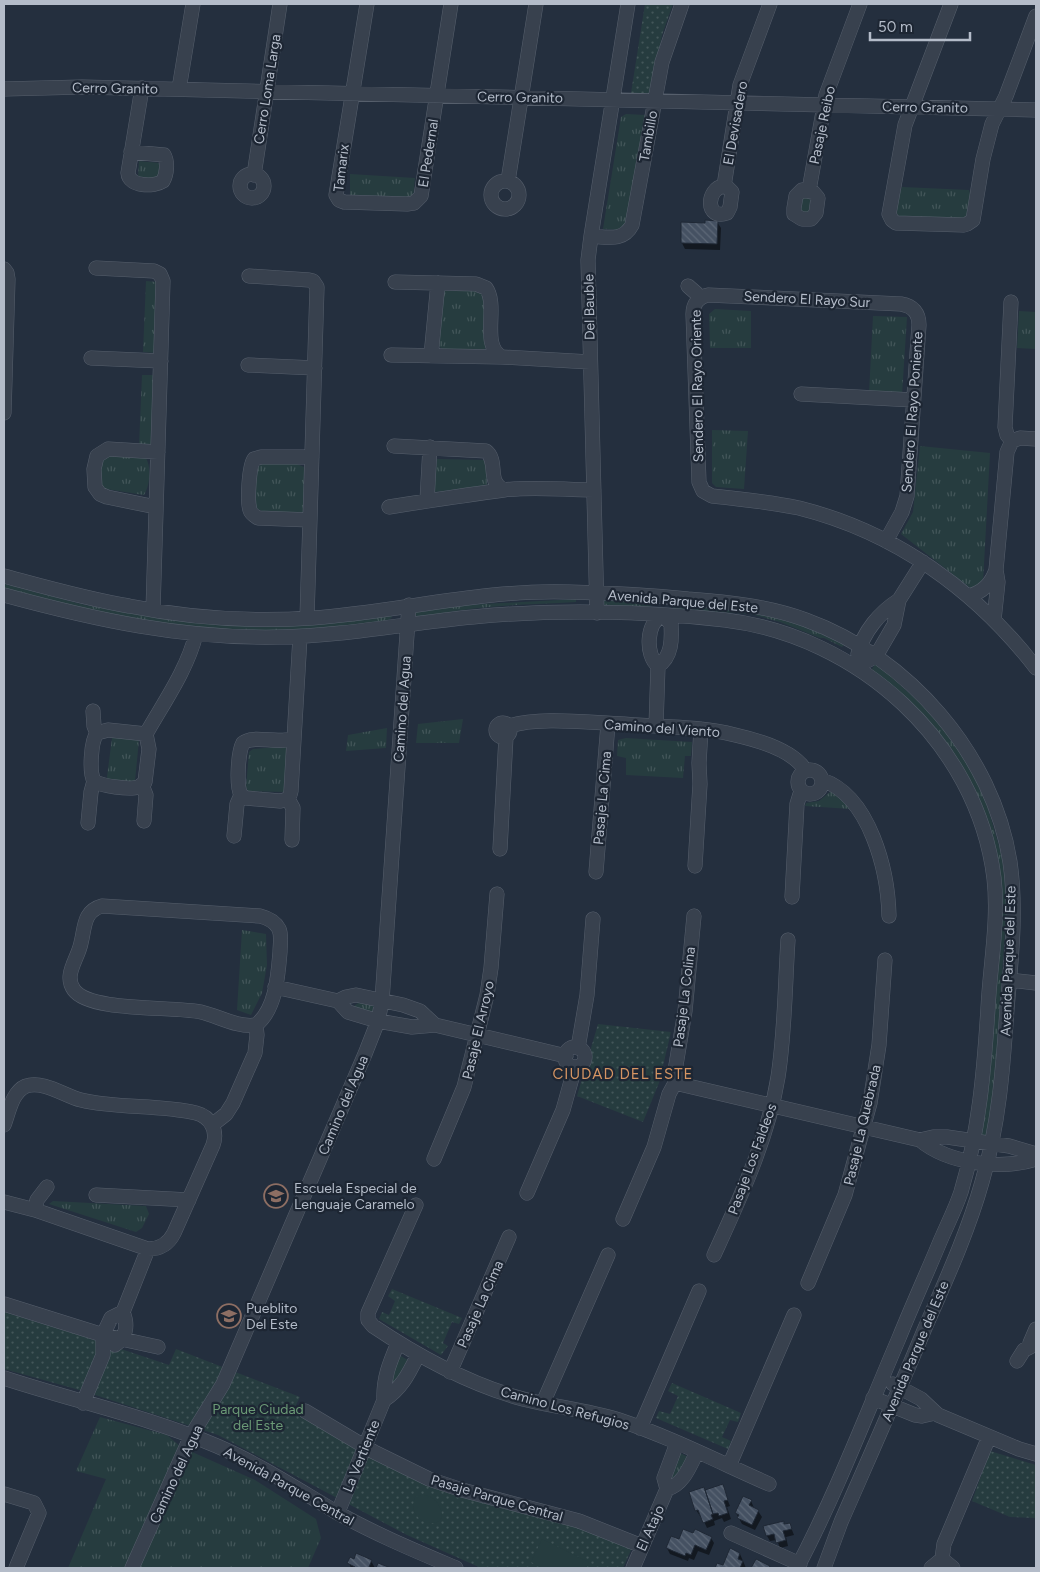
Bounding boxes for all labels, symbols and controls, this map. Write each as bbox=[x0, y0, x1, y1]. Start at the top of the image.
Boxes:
scale bar bbox=[870, 10, 970, 42]
text: 50 m bbox=[878, 18, 913, 36]
street label: Cerro Loma Larga bbox=[250, 33, 285, 145]
street label: Cerro Granito bbox=[72, 79, 158, 98]
street label: El Devisadero bbox=[720, 80, 751, 166]
street label: Pasaje Reibo bbox=[806, 84, 839, 166]
street label: Cerro Granito bbox=[477, 88, 563, 107]
street label: Cerro Granito bbox=[882, 98, 968, 117]
street label: Tambillo bbox=[636, 109, 661, 163]
street label: El Pedernal bbox=[415, 118, 442, 189]
street label: Tamarix bbox=[330, 143, 353, 193]
street label: Del Bauble bbox=[580, 273, 599, 340]
street label: Sendero El Rayo Sur bbox=[743, 288, 871, 311]
street label: Sendero El Rayo Oriente bbox=[688, 309, 707, 463]
street label: Sendero El Rayo Poniente bbox=[898, 331, 927, 493]
street label: Avenida Parque del Este bbox=[607, 586, 759, 617]
street label: Camino del Agua bbox=[390, 655, 415, 763]
street label: Camino del Viento bbox=[604, 716, 720, 741]
street label: Pasaje La Cima bbox=[590, 751, 615, 846]
street label: Avenida Parque del Este bbox=[997, 885, 1020, 1037]
street label: Pasaje La Colina bbox=[670, 946, 699, 1048]
street label: Pasaje El Arroyo bbox=[459, 979, 498, 1081]
street label: Camino del Agua bbox=[315, 1053, 372, 1158]
street label: Pasaje La Quebrada bbox=[840, 1063, 885, 1187]
district label: CIUDAD DEL ESTE bbox=[553, 1065, 693, 1083]
street label: Pasaje Los Faldeos bbox=[724, 1101, 781, 1217]
place label: Escuela Especial de Lenguaje Caramelo bbox=[294, 1180, 417, 1213]
school or university icon: Escuela Especial de Lenguaje Caramelo bbox=[263, 1183, 289, 1209]
street label: Pasaje La Cima bbox=[454, 1258, 507, 1351]
street label: Avenida Parque del Este bbox=[878, 1278, 953, 1424]
place label: Pueblito Del Este bbox=[246, 1300, 298, 1333]
school or university icon: Pueblito Del Este bbox=[216, 1303, 242, 1329]
street label: Camino Los Refugios bbox=[499, 1383, 631, 1434]
park label: Parque Ciudad del Este bbox=[212, 1401, 304, 1434]
street label: La Vertiente bbox=[339, 1417, 384, 1495]
street label: Camino del Agua bbox=[146, 1422, 207, 1526]
street label: Avenida Parque Central bbox=[221, 1443, 357, 1529]
street label: Pasaje Parque Central bbox=[429, 1472, 565, 1525]
street label: El Atajo bbox=[633, 1503, 668, 1554]

